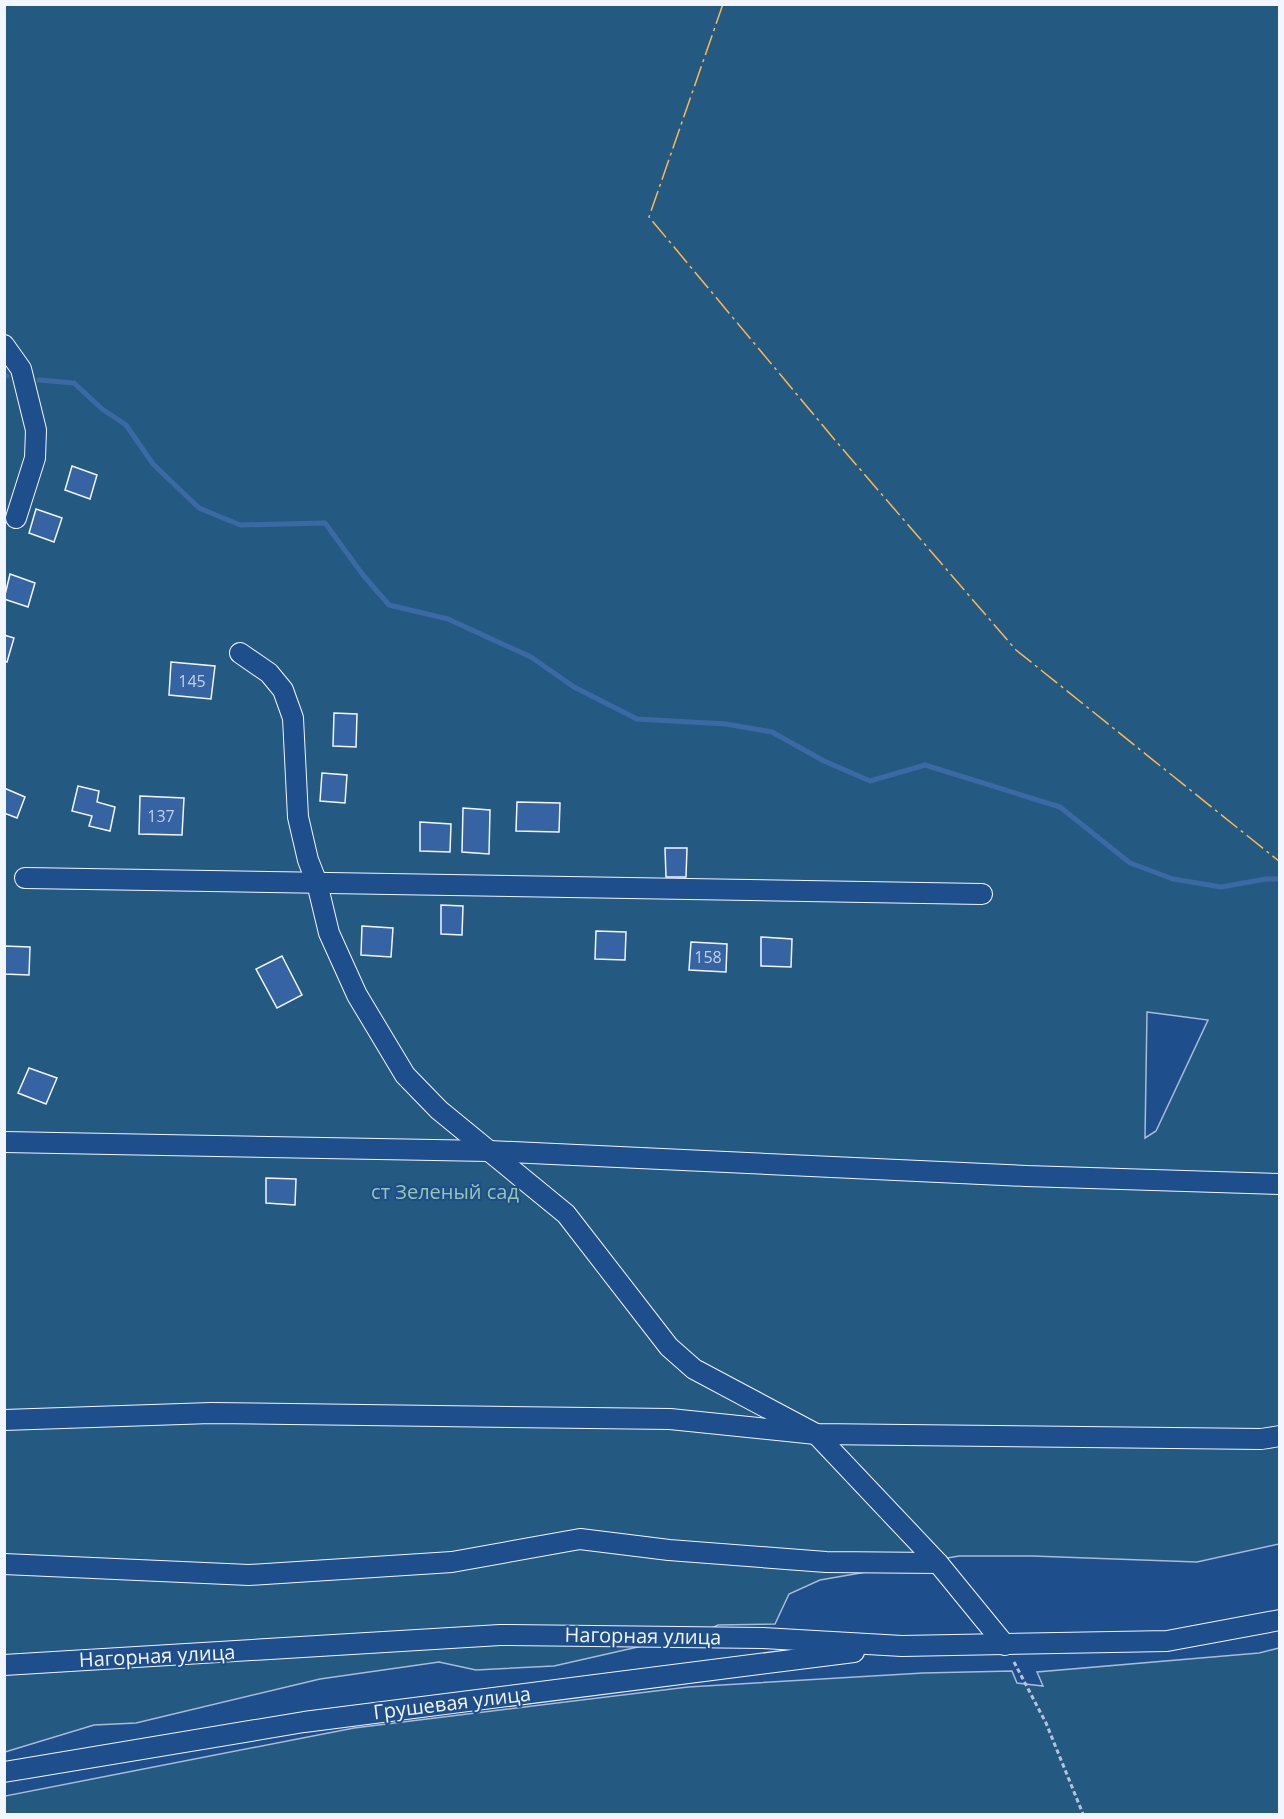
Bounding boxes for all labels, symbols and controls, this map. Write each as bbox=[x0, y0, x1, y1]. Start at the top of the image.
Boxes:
house number: 145 bbox=[178, 670, 206, 692]
house number: 137 bbox=[147, 805, 175, 827]
house number: 158 bbox=[694, 946, 722, 968]
park label: ст Зеленый сад bbox=[371, 1178, 519, 1205]
street label: Нагорная улица bbox=[564, 1621, 722, 1650]
street label: Нагорная улица bbox=[78, 1638, 236, 1673]
street label: Грушевая улица bbox=[372, 1679, 532, 1726]

